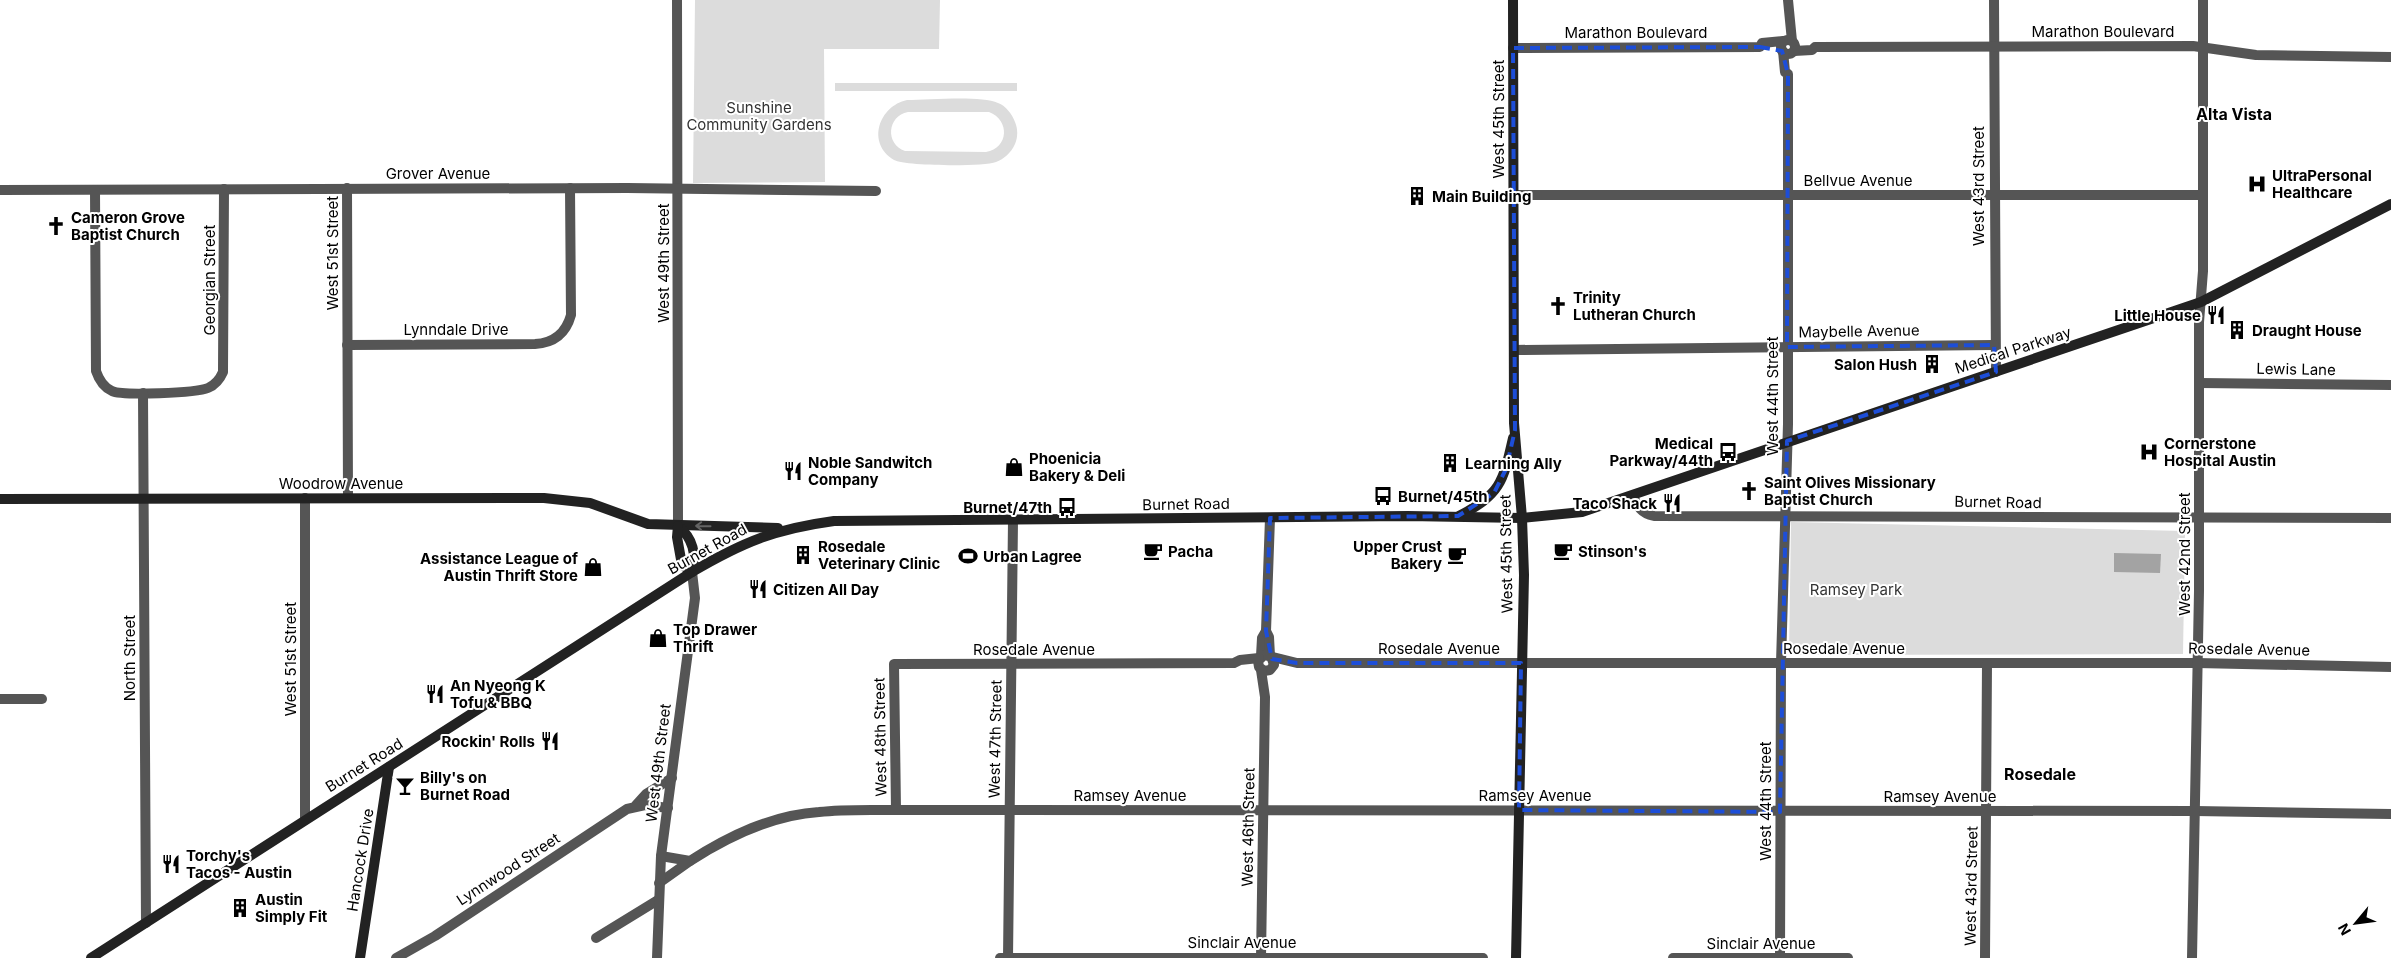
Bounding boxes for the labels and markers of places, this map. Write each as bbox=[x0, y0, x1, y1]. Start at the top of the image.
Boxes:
place label: UltraPersonal Healthcare bbox=[2272, 166, 2372, 202]
hospital icon: UltraPersonal Healthcare bbox=[2246, 173, 2268, 195]
building icon: Main Building bbox=[1406, 185, 1428, 207]
place label: Main Building bbox=[1432, 187, 1531, 206]
place label: Cameron Grove Baptist Church bbox=[71, 208, 185, 244]
church icon: Cameron Grove Baptist Church bbox=[45, 215, 67, 237]
place label: Trinity Lutheran Church bbox=[1573, 288, 1696, 324]
church icon: Trinity Lutheran Church bbox=[1547, 295, 1569, 317]
restaurant icon: Little House bbox=[2205, 304, 2227, 326]
place label: Little House bbox=[2114, 306, 2201, 325]
building icon: Draught House bbox=[2226, 319, 2248, 341]
place label: Draught House bbox=[2252, 321, 2362, 340]
building icon: Salon Hush bbox=[1921, 353, 1943, 375]
place label: Salon Hush bbox=[1834, 355, 1917, 374]
place label: Medical Parkway/44th bbox=[1609, 434, 1713, 470]
place label: Cornerstone Hospital Austin bbox=[2164, 434, 2276, 470]
bus stop icon: Medical Parkway/44th bbox=[1717, 441, 1739, 463]
hospital icon: Cornerstone Hospital Austin bbox=[2138, 441, 2160, 463]
place label: Phoenicia Bakery & Deli bbox=[1029, 449, 1125, 485]
building icon: Learning Ally bbox=[1439, 452, 1461, 474]
place label: Noble Sandwitch Company bbox=[808, 453, 932, 489]
place label: Learning Ally bbox=[1465, 454, 1562, 473]
shop icon: Phoenicia Bakery & Deli bbox=[1003, 456, 1025, 478]
restaurant icon: Noble Sandwitch Company bbox=[782, 460, 804, 482]
place label: Saint Olives Missionary Baptist Church bbox=[1764, 473, 1936, 509]
church icon: Saint Olives Missionary Baptist Church bbox=[1738, 480, 1760, 502]
bus stop icon: Burnet/45th bbox=[1372, 485, 1394, 507]
place label: Burnet/45th bbox=[1398, 487, 1488, 506]
restaurant icon: Taco Shack bbox=[1661, 492, 1683, 514]
place label: Taco Shack bbox=[1572, 494, 1657, 513]
bus stop icon: Burnet/47th bbox=[1056, 496, 1078, 518]
place label: Burnet/47th bbox=[963, 498, 1052, 517]
place label: Rosedale Veterinary Clinic bbox=[818, 537, 940, 573]
place label: Upper Crust Bakery bbox=[1353, 537, 1442, 573]
cafe icon: Pacha bbox=[1142, 540, 1164, 562]
cafe icon: Stinson's bbox=[1552, 540, 1574, 562]
place label: Pacha bbox=[1168, 542, 1213, 561]
place label: Stinson's bbox=[1578, 542, 1647, 561]
building icon: Rosedale Veterinary Clinic bbox=[792, 544, 814, 566]
cafe icon: Upper Crust Bakery bbox=[1446, 544, 1468, 566]
sports icon: Urban Lagree bbox=[957, 545, 979, 567]
place label: Urban Lagree bbox=[983, 547, 1082, 566]
place label: Assistance League of Austin Thrift Store bbox=[420, 549, 578, 585]
shop icon: Assistance League of Austin Thrift Store bbox=[582, 556, 604, 578]
restaurant icon: Citizen All Day bbox=[747, 578, 769, 600]
place label: Citizen All Day bbox=[773, 580, 879, 599]
place label: Top Drawer Thrift bbox=[673, 620, 757, 656]
shop icon: Top Drawer Thrift bbox=[647, 627, 669, 649]
place label: An Nyeong K Tofu & BBQ bbox=[450, 676, 546, 712]
restaurant icon: An Nyeong K Tofu & BBQ bbox=[424, 683, 446, 705]
restaurant icon: Rockin' Rolls bbox=[539, 730, 561, 752]
place label: Rockin' Rolls bbox=[441, 732, 535, 751]
place label: Billy's on Burnet Road bbox=[420, 768, 510, 804]
bar icon: Billy's on Burnet Road bbox=[394, 775, 416, 797]
place label: Torchy's Tacos - Austin bbox=[186, 846, 292, 882]
restaurant icon: Torchy's Tacos - Austin bbox=[160, 853, 182, 875]
place label: Austin Simply Fit bbox=[255, 890, 328, 926]
building icon: Austin Simply Fit bbox=[229, 897, 251, 919]

